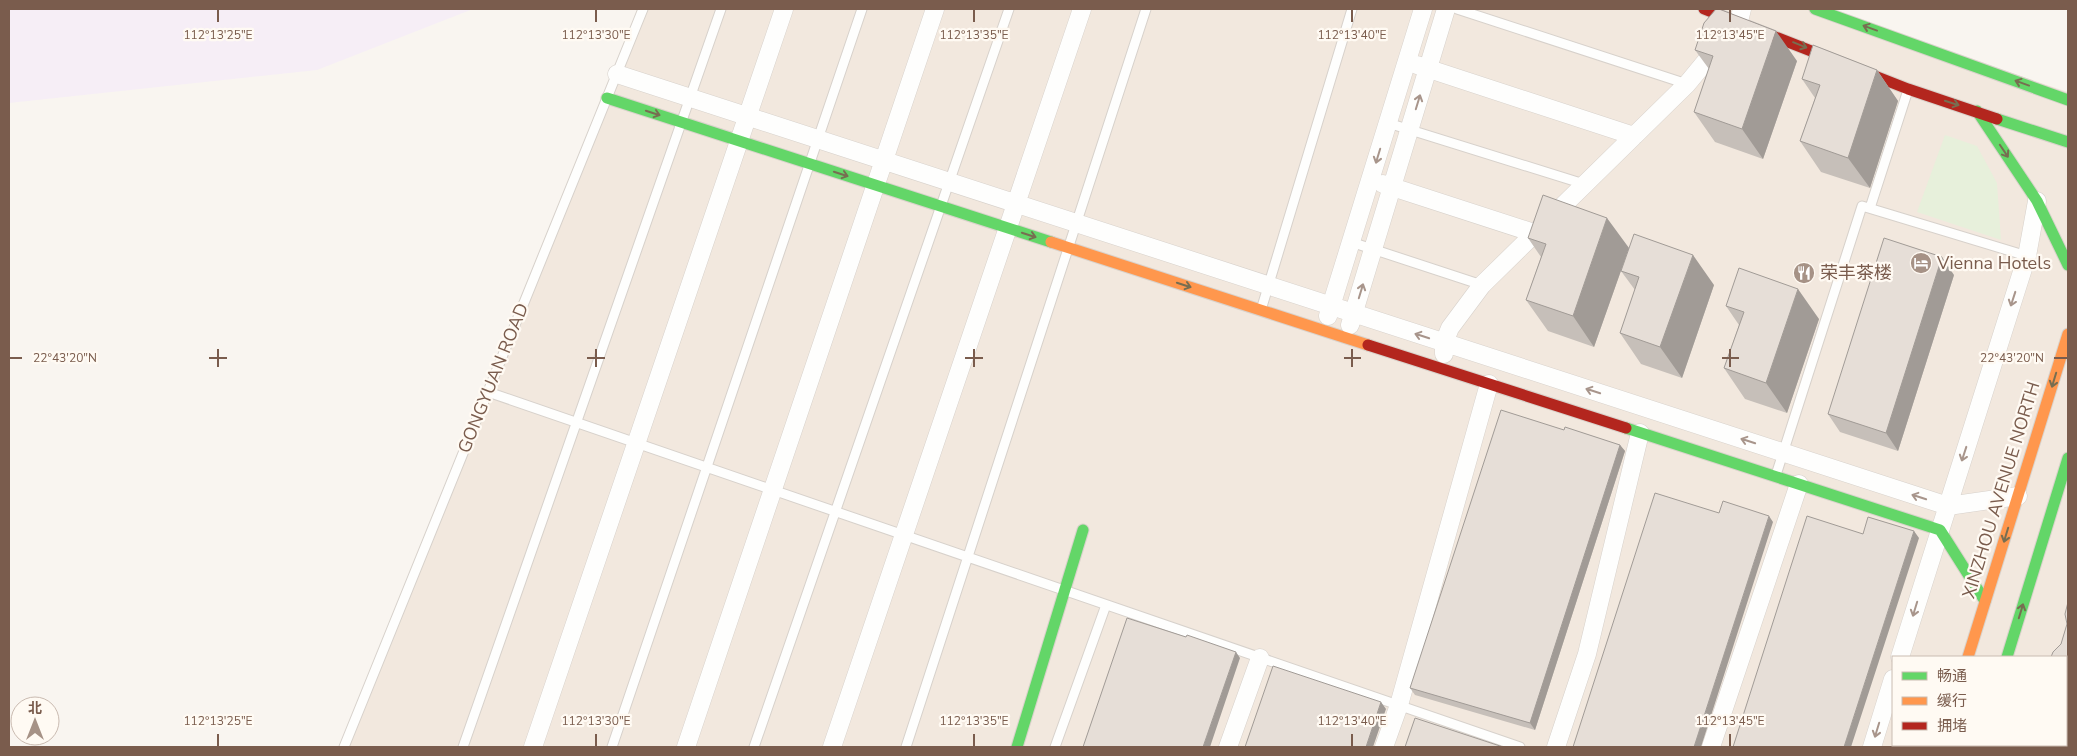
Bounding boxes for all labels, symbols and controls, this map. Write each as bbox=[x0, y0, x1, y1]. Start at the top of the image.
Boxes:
one-way arrow bbox=[1862, 23, 1878, 32]
text: 112°13'25"E bbox=[183, 27, 253, 43]
text: 112°13'30"E bbox=[561, 27, 631, 43]
text: 112°13'35"E bbox=[939, 27, 1009, 43]
text: 112°13'40"E bbox=[1317, 27, 1387, 43]
text: 112°13'45"E bbox=[1695, 27, 1765, 43]
one-way arrow bbox=[1792, 41, 1807, 51]
one-way arrow bbox=[2015, 78, 2031, 88]
one-way arrow bbox=[1413, 94, 1423, 110]
one-way arrow bbox=[1944, 98, 1960, 108]
one-way arrow bbox=[645, 109, 661, 118]
one-way arrow bbox=[1999, 144, 2009, 158]
one-way arrow bbox=[1372, 147, 1382, 163]
one-way arrow bbox=[833, 170, 849, 179]
one-way arrow bbox=[1021, 231, 1037, 240]
hotel icon: Vienna Hotels bbox=[1909, 251, 1933, 275]
place label: Vienna Hotels bbox=[1936, 251, 2051, 275]
restaurant icon: 荣丰茶楼 bbox=[1792, 261, 1816, 285]
place label: 荣丰茶楼 bbox=[1820, 261, 1892, 285]
one-way arrow bbox=[1175, 281, 1191, 290]
one-way arrow bbox=[1356, 283, 1366, 299]
one-way arrow bbox=[2008, 291, 2018, 307]
street label: GONGYUAN ROAD bbox=[452, 299, 534, 457]
one-way arrow bbox=[1414, 330, 1430, 340]
text: 22°43'20"N bbox=[33, 350, 97, 366]
text: 22°43'20"N bbox=[1980, 350, 2044, 366]
one-way arrow bbox=[2048, 372, 2058, 388]
street label: XINZHOU AVENUE NORTH bbox=[1957, 379, 2045, 601]
one-way arrow bbox=[1585, 386, 1601, 396]
one-way arrow bbox=[1740, 436, 1756, 446]
one-way arrow bbox=[1959, 446, 1969, 462]
one-way arrow bbox=[1912, 492, 1927, 501]
one-way arrow bbox=[2000, 527, 2010, 543]
one-way arrow bbox=[1910, 600, 1920, 616]
one-way arrow bbox=[2017, 603, 2027, 619]
legend bbox=[1892, 656, 2067, 746]
text: 畅通 bbox=[1937, 666, 1967, 686]
text: 缓行 bbox=[1937, 691, 1967, 711]
north arrow bbox=[10, 696, 60, 746]
text: 北 bbox=[28, 699, 42, 718]
text: 112°13'25"E bbox=[183, 713, 253, 729]
text: 112°13'30"E bbox=[561, 713, 631, 729]
text: 112°13'35"E bbox=[939, 713, 1009, 729]
text: 112°13'40"E bbox=[1317, 713, 1387, 729]
text: 112°13'45"E bbox=[1695, 713, 1765, 729]
text: 拥堵 bbox=[1937, 716, 1967, 736]
one-way arrow bbox=[1872, 722, 1882, 738]

